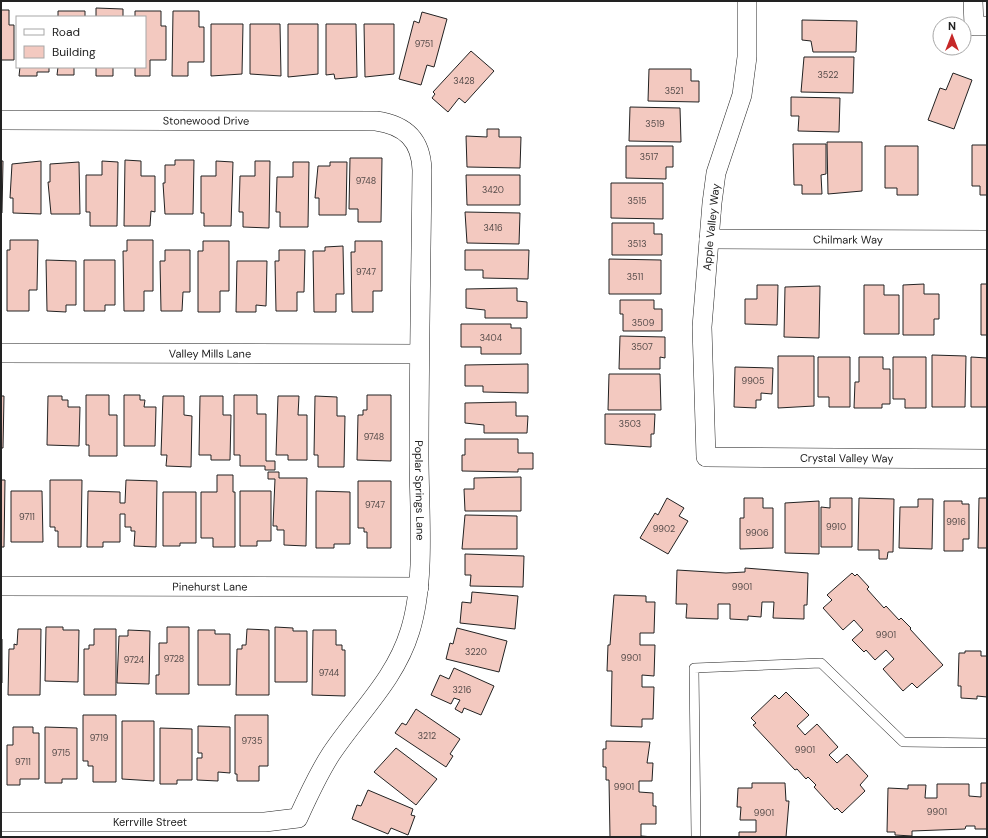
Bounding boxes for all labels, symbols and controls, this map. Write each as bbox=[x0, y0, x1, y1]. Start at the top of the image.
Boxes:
legend bbox=[16, 16, 146, 68]
north arrow bbox=[932, 16, 972, 56]
text: N bbox=[948, 19, 956, 33]
text: Road bbox=[52, 24, 80, 40]
house number: 9751 bbox=[415, 38, 433, 50]
text: Building bbox=[52, 44, 96, 60]
house number: 3522 bbox=[817, 69, 839, 81]
house number: 3428 bbox=[453, 75, 475, 87]
house number: 3521 bbox=[665, 85, 684, 97]
street label: Stonewood Drive bbox=[163, 113, 249, 128]
house number: 3519 bbox=[645, 118, 665, 130]
house number: 3517 bbox=[640, 151, 658, 163]
house number: 9748 bbox=[356, 175, 376, 187]
street label: Apple Valley Way bbox=[699, 183, 723, 271]
house number: 3420 bbox=[482, 184, 504, 196]
house number: 3515 bbox=[627, 195, 647, 207]
house number: 3416 bbox=[483, 222, 503, 234]
street label: Chilmark Way bbox=[813, 232, 883, 247]
house number: 3513 bbox=[628, 238, 646, 250]
house number: 9747 bbox=[356, 266, 376, 278]
house number: 3511 bbox=[627, 271, 643, 283]
house number: 3509 bbox=[632, 317, 655, 329]
house number: 3404 bbox=[480, 332, 503, 344]
house number: 3507 bbox=[631, 341, 653, 353]
street label: Valley Mills Lane bbox=[169, 346, 251, 361]
house number: 9905 bbox=[742, 375, 764, 387]
house number: 3503 bbox=[619, 418, 641, 430]
house number: 9748 bbox=[364, 431, 384, 443]
street label: Poplar Springs Lane bbox=[412, 440, 428, 541]
street label: Crystal Valley Way bbox=[800, 451, 894, 465]
house number: 9747 bbox=[365, 499, 385, 511]
house number: 9711 bbox=[19, 511, 35, 523]
house number: 9916 bbox=[946, 516, 966, 528]
house number: 9910 bbox=[826, 521, 846, 533]
house number: 9902 bbox=[653, 523, 675, 535]
house number: 9906 bbox=[745, 527, 769, 539]
street label: Pinehurst Lane bbox=[172, 579, 248, 594]
house number: 9901 bbox=[732, 581, 752, 593]
house number: 9901 bbox=[876, 629, 896, 641]
house number: 3220 bbox=[465, 646, 487, 658]
house number: 9901 bbox=[621, 652, 641, 664]
house number: 9728 bbox=[164, 653, 184, 665]
house number: 9724 bbox=[124, 654, 145, 666]
house number: 9744 bbox=[319, 667, 340, 679]
house number: 3216 bbox=[453, 684, 472, 696]
house number: 3212 bbox=[418, 730, 436, 742]
house number: 9719 bbox=[90, 732, 109, 744]
house number: 9735 bbox=[242, 735, 262, 747]
house number: 9901 bbox=[795, 744, 815, 756]
house number: 9715 bbox=[52, 747, 70, 759]
house number: 9711 bbox=[15, 756, 31, 768]
house number: 9901 bbox=[614, 781, 634, 793]
house number: 9901 bbox=[927, 806, 947, 818]
house number: 9901 bbox=[754, 807, 774, 819]
street label: Kerrville Street bbox=[113, 815, 187, 829]

